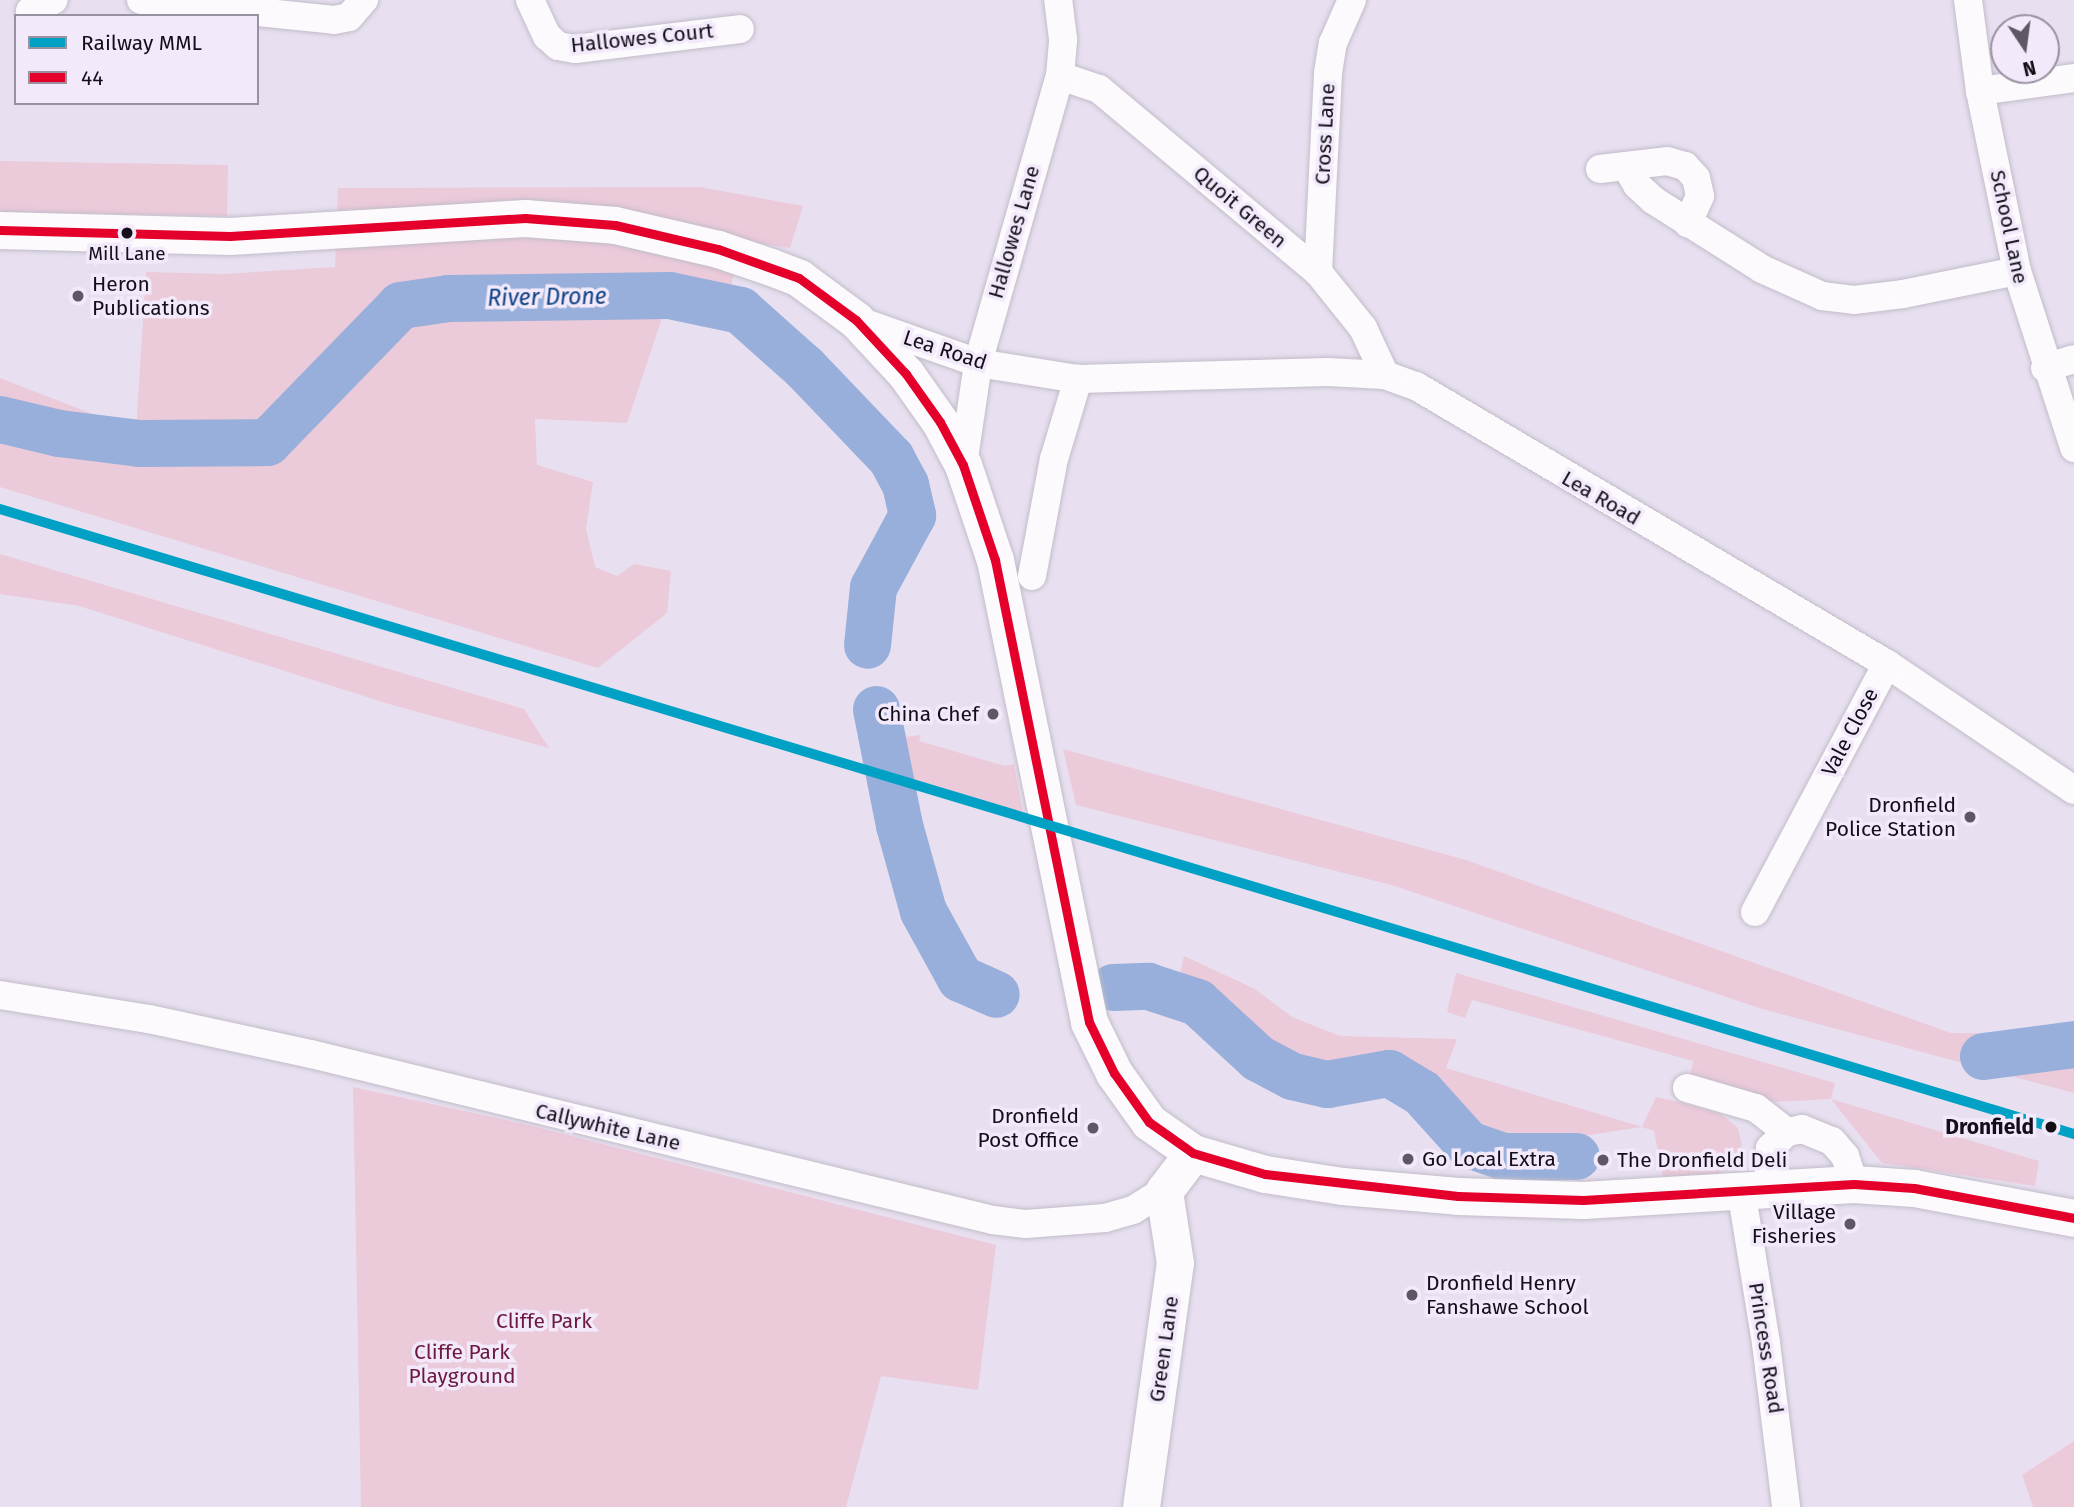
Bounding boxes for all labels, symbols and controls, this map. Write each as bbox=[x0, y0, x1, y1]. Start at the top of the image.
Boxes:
legend bbox=[14, 14, 259, 105]
north arrow bbox=[1990, 14, 2060, 84]
street label: Hallowes Court bbox=[569, 18, 715, 58]
text: Railway MML bbox=[81, 30, 202, 56]
text: N bbox=[2021, 55, 2038, 81]
text: 44 bbox=[81, 65, 103, 91]
street label: Cross Lane bbox=[1310, 83, 1340, 185]
street label: Quoit Green bbox=[1188, 161, 1292, 253]
street label: Hallowes Lane bbox=[983, 163, 1045, 301]
street label: School Lane bbox=[1985, 168, 2033, 286]
marker: Mill Lane bbox=[120, 226, 134, 240]
place label: Mill Lane bbox=[88, 243, 166, 265]
place label: Heron Publications bbox=[92, 271, 210, 321]
water label: River Drone bbox=[487, 282, 607, 312]
marker: Heron Publications bbox=[70, 288, 86, 304]
street label: Lea Road bbox=[900, 325, 990, 375]
street label: Lea Road bbox=[1557, 465, 1645, 531]
street label: Vale Close bbox=[1816, 684, 1884, 780]
place label: China Chef bbox=[878, 701, 979, 727]
marker: China Chef bbox=[985, 706, 1001, 722]
place label: Dronfield Police Station bbox=[1825, 792, 1956, 842]
marker: Dronfield Police Station bbox=[1962, 809, 1978, 825]
street label: Callywhite Lane bbox=[533, 1098, 683, 1156]
place label: Dronfield Post Office bbox=[978, 1103, 1079, 1153]
place label: Dronfield bbox=[1945, 1114, 2034, 1140]
marker: Dronfield bbox=[2040, 1116, 2062, 1138]
marker: Dronfield Post Office bbox=[1085, 1120, 1101, 1136]
place label: Go Local Extra bbox=[1422, 1146, 1556, 1172]
place label: The Dronfield Deli bbox=[1617, 1147, 1787, 1173]
marker: Go Local Extra bbox=[1400, 1151, 1416, 1167]
marker: The Dronfield Deli bbox=[1595, 1152, 1611, 1168]
place label: Village Fisheries bbox=[1752, 1199, 1836, 1249]
marker: Village Fisheries bbox=[1842, 1216, 1858, 1232]
place label: Dronfield Henry Fanshawe School bbox=[1426, 1270, 1589, 1320]
street label: Princess Road bbox=[1743, 1281, 1789, 1415]
marker: Dronfield Henry Fanshawe School bbox=[1404, 1287, 1420, 1303]
street label: Green Lane bbox=[1144, 1294, 1184, 1404]
park label: Cliffe Park bbox=[496, 1308, 592, 1334]
park label: Cliffe Park Playground bbox=[408, 1339, 516, 1389]

